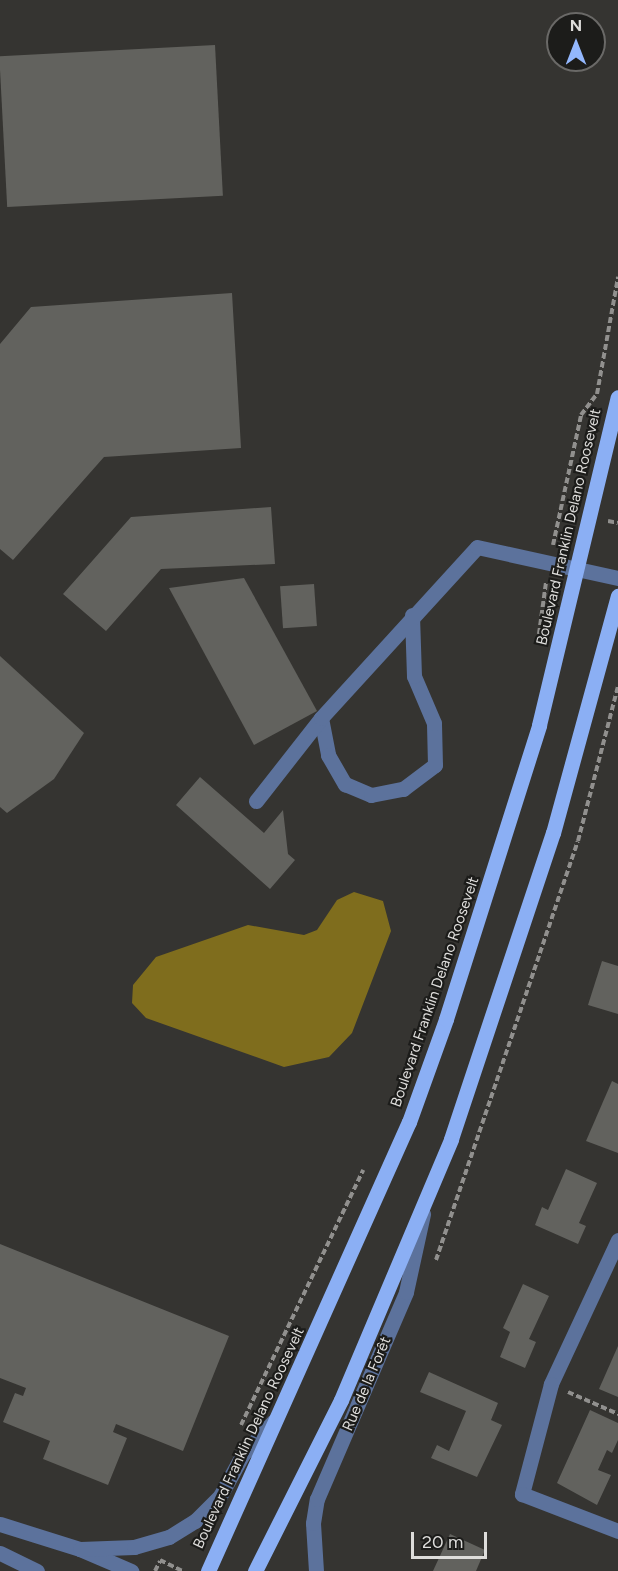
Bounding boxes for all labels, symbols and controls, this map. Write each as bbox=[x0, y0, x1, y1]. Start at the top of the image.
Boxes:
north arrow bbox=[546, 12, 606, 72]
text: N bbox=[570, 16, 582, 35]
street label: Boulevard Franklin Delano Roosevelt bbox=[533, 407, 605, 647]
street label: Boulevard Franklin Delano Roosevelt bbox=[387, 874, 483, 1110]
street label: Boulevard Franklin Delano Roosevelt bbox=[190, 1324, 308, 1552]
street label: Rue de la Forêt bbox=[339, 1334, 395, 1434]
scale bar bbox=[414, 1520, 490, 1558]
text: 20 m bbox=[422, 1531, 463, 1553]

